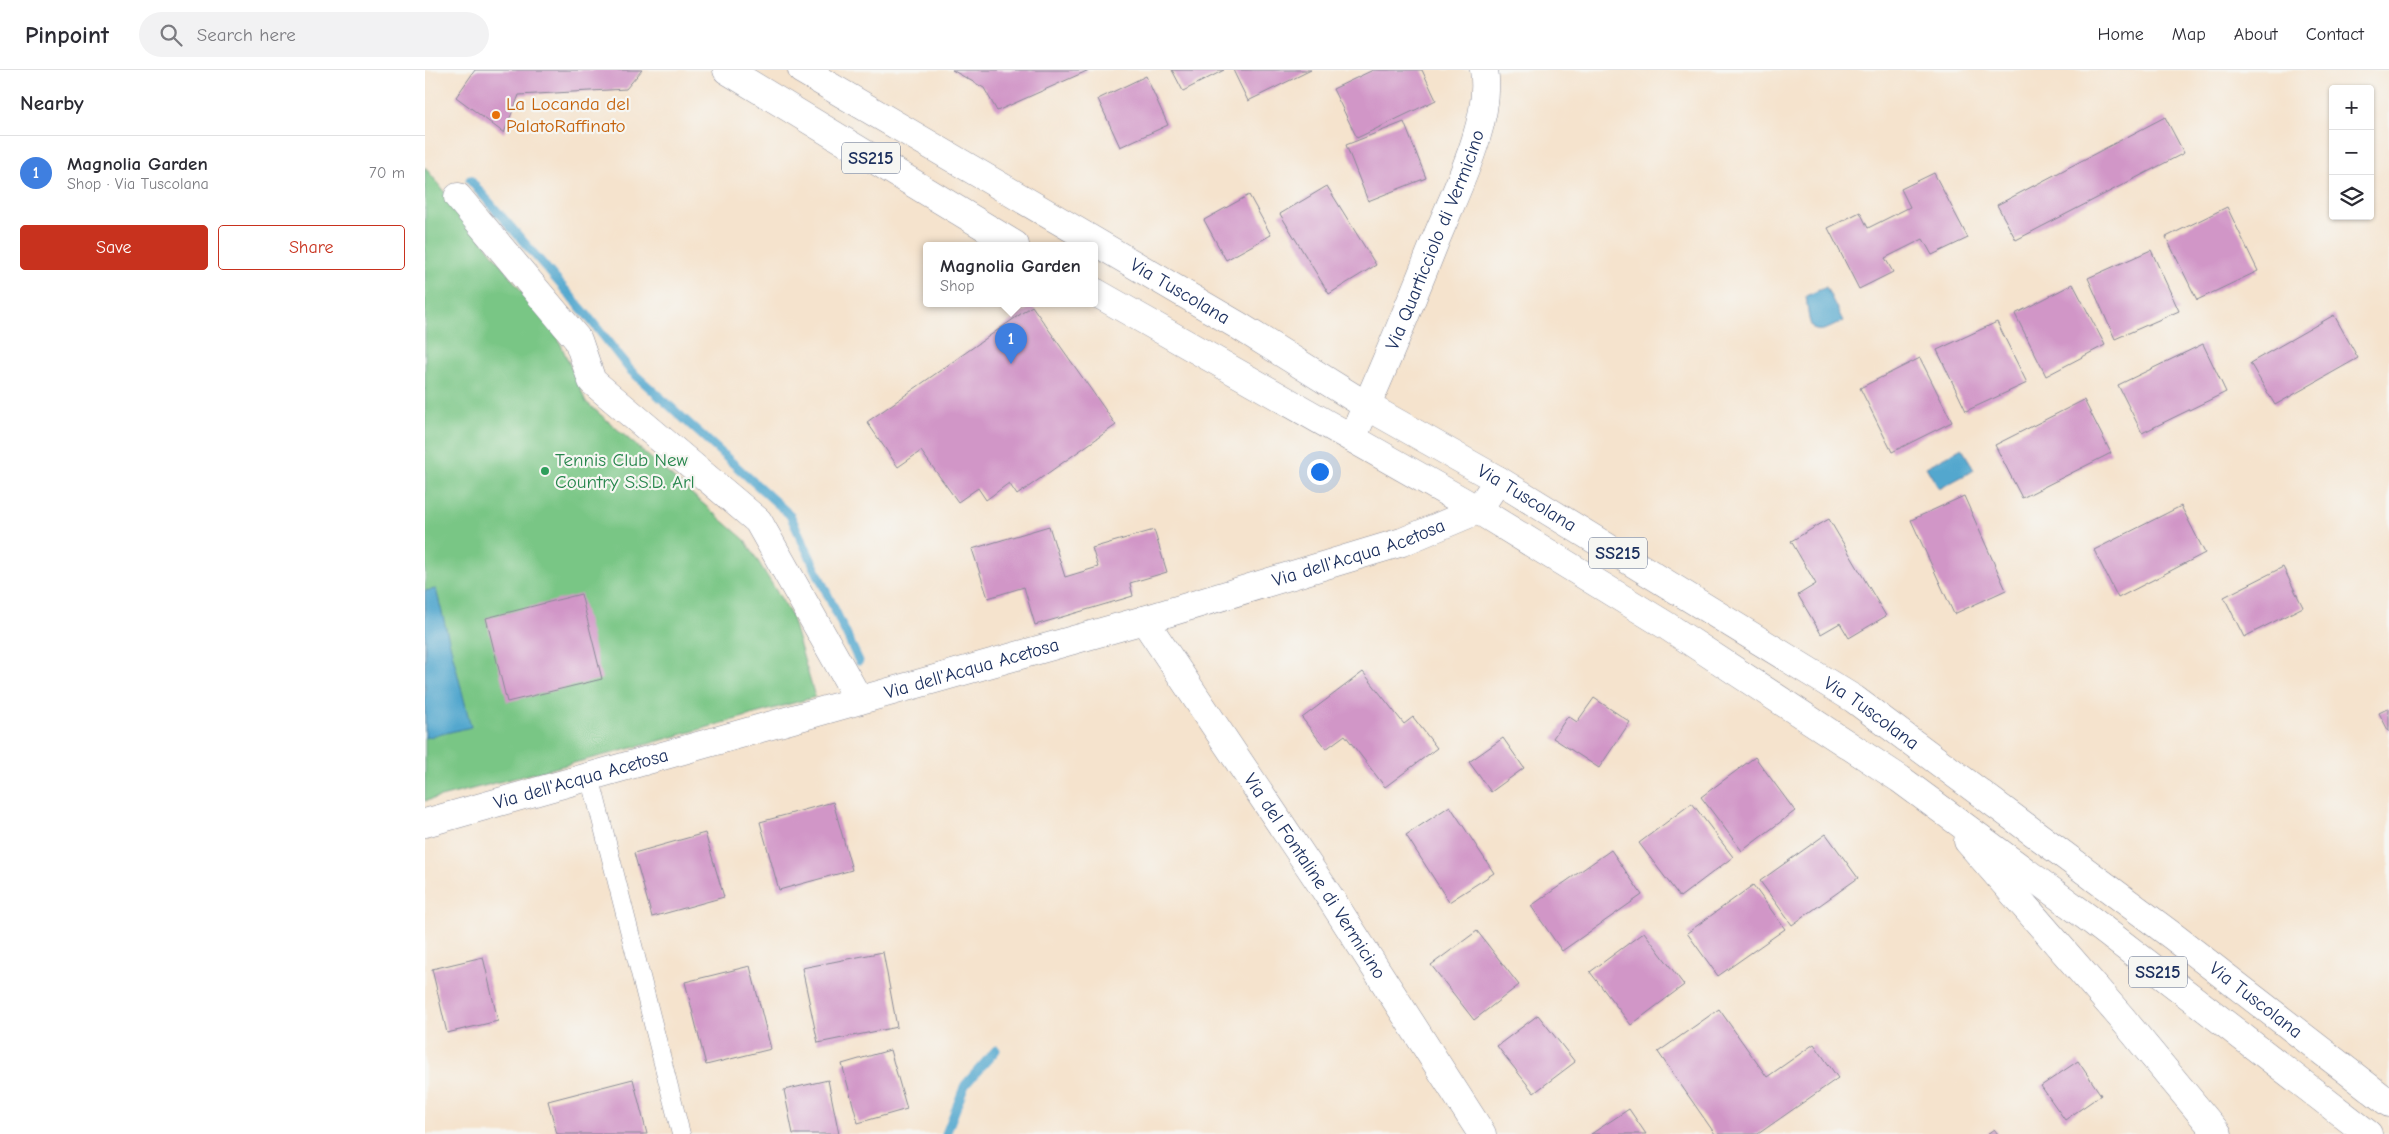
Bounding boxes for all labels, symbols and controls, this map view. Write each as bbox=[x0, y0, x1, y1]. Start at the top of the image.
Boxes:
search box bbox=[139, 12, 489, 57]
text: Pinpoint bbox=[25, 21, 109, 49]
icon: search bbox=[157, 21, 185, 49]
text: Search here bbox=[197, 24, 296, 46]
text: Home bbox=[2097, 24, 2144, 45]
text: Map bbox=[2172, 24, 2206, 45]
text: About bbox=[2234, 24, 2278, 45]
text: Contact bbox=[2306, 24, 2364, 45]
map controls bbox=[2329, 85, 2374, 220]
button: + bbox=[2329, 85, 2374, 130]
text: Nearby bbox=[20, 91, 84, 115]
place label: La Locanda del PalatoRaffinato bbox=[506, 93, 630, 137]
marker: La Locanda del PalatoRaffinato bbox=[490, 109, 502, 121]
street label: Via Quarticciolo di Vermicino bbox=[1381, 127, 1489, 353]
button: − bbox=[2329, 130, 2374, 175]
road number: SS215 bbox=[842, 143, 900, 174]
text: Magnolia Garden bbox=[67, 153, 208, 175]
text: 1 bbox=[33, 164, 39, 182]
text: 70 m bbox=[369, 164, 405, 182]
text: Shop · Via Tuscolana bbox=[67, 175, 209, 193]
button: layers bbox=[2329, 175, 2374, 220]
button: Save bbox=[20, 225, 208, 270]
button: Share bbox=[218, 225, 405, 270]
popup bbox=[923, 242, 1098, 307]
street label: Via Tuscolana bbox=[1126, 254, 1234, 329]
text: Magnolia Garden bbox=[940, 255, 1081, 277]
text: Shop bbox=[940, 277, 974, 295]
pin: 1 bbox=[995, 323, 1027, 364]
place label: Tennis Club New Country S.S.D. Arl bbox=[555, 449, 695, 493]
your location bbox=[1307, 459, 1333, 485]
street label: Via Tuscolana bbox=[1474, 460, 1580, 537]
marker: Tennis Club New Country S.S.D. Arl bbox=[539, 465, 551, 477]
street label: Via dell'Acqua Acetosa bbox=[1270, 514, 1448, 592]
road number: SS215 bbox=[1589, 538, 1647, 568]
street label: Via dell'Acqua Acetosa bbox=[882, 634, 1061, 704]
street label: Via Tuscolana bbox=[1820, 672, 1923, 754]
street label: Via dell'Acqua Acetosa bbox=[491, 744, 671, 814]
street label: Via del Fontaline di Vermicino bbox=[1239, 769, 1391, 983]
road number: SS215 bbox=[2129, 956, 2187, 988]
street label: Via Tuscolana bbox=[2205, 957, 2307, 1043]

